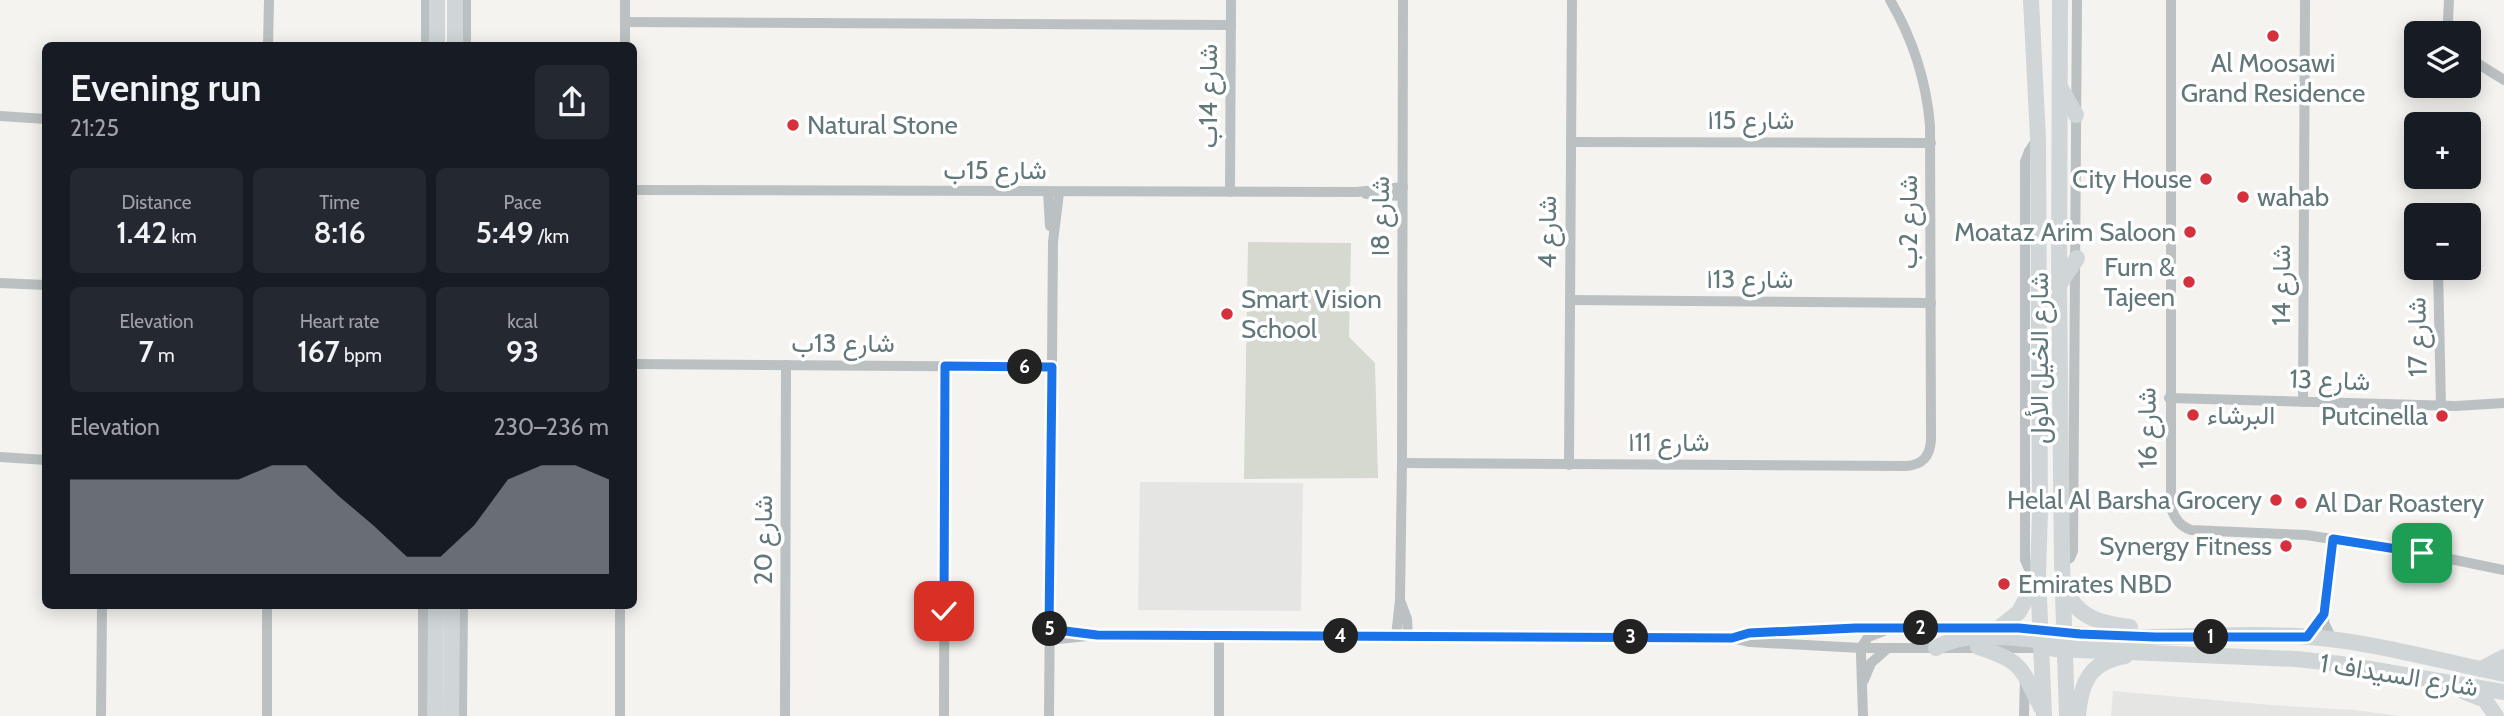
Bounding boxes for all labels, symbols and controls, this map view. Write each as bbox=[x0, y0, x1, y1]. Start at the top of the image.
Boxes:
map controls bbox=[2404, 21, 2481, 280]
button: layers bbox=[2404, 21, 2481, 98]
marker: Al Moosawi Grand Residence bbox=[2265, 28, 2281, 44]
street label: شارع 14ب bbox=[1192, 44, 1226, 148]
place label: Al Moosawi Grand Residence bbox=[2181, 47, 2365, 109]
text: Evening run bbox=[70, 64, 262, 111]
button: share bbox=[535, 65, 609, 139]
street label: شارع 15ا bbox=[1708, 104, 1794, 138]
place label: Natural Stone bbox=[807, 109, 958, 141]
button: + bbox=[2404, 112, 2481, 189]
text: 21:25 bbox=[70, 114, 119, 142]
marker: Natural Stone bbox=[785, 117, 801, 133]
street label: شارع 15ب bbox=[943, 154, 1047, 188]
place label: City House bbox=[2072, 163, 2192, 195]
marker: City House bbox=[2198, 171, 2214, 187]
street label: شارع 2ب bbox=[1892, 175, 1926, 269]
street label: شارع 8ا bbox=[1364, 176, 1398, 256]
place label: wahab bbox=[2257, 181, 2329, 213]
marker: wahab bbox=[2235, 189, 2251, 205]
text: Distance bbox=[122, 191, 191, 214]
text: Time bbox=[319, 191, 360, 214]
text: Pace bbox=[504, 191, 541, 214]
street label: شارع 4 bbox=[1531, 195, 1565, 269]
button: − bbox=[2404, 203, 2481, 280]
text: 1.42 bbox=[116, 214, 167, 251]
text: 8:16 bbox=[313, 214, 366, 251]
text: 5:49 bbox=[476, 214, 534, 251]
place label: Moataz Arim Saloon bbox=[1954, 216, 2176, 248]
marker: Moataz Arim Saloon bbox=[2182, 224, 2198, 240]
text: km bbox=[167, 225, 197, 248]
text: /km bbox=[534, 225, 569, 248]
street label: شارع 14 bbox=[2265, 244, 2299, 326]
place label: Furn & Tajeen bbox=[2104, 251, 2175, 313]
street label: شارع 13ا bbox=[1707, 263, 1793, 297]
street label: شارع الخيل الأول bbox=[2023, 272, 2057, 444]
marker: Furn & Tajeen bbox=[2181, 274, 2197, 290]
place label: Smart Vision School bbox=[1241, 283, 1382, 345]
street label: شارع 17 bbox=[2400, 297, 2436, 377]
marker: Smart Vision School bbox=[1219, 306, 1235, 322]
text: Elevation bbox=[119, 310, 194, 333]
text: Heart rate bbox=[300, 310, 379, 333]
text: kcal bbox=[507, 310, 538, 333]
street label: شارع 13ب bbox=[791, 327, 895, 361]
text: 7 bbox=[138, 333, 154, 370]
text: 167 bbox=[297, 333, 340, 370]
text: 93 bbox=[506, 333, 539, 370]
text: m bbox=[154, 344, 175, 367]
text: bpm bbox=[340, 344, 382, 367]
pin: 6 bbox=[1007, 350, 1042, 384]
text: 6 bbox=[1019, 355, 1030, 378]
street label: شارع 13 bbox=[2289, 363, 2371, 399]
street label: شارع 16 bbox=[2130, 387, 2166, 469]
place label: البرشاء bbox=[2207, 399, 2275, 431]
place label: Putcinella bbox=[2321, 400, 2429, 432]
marker: البرشاء bbox=[2185, 407, 2201, 423]
marker: Putcinella bbox=[2434, 408, 2450, 424]
text: Elevation bbox=[70, 413, 160, 441]
text: 230–236 m bbox=[493, 413, 609, 441]
street label: شارع 11ا bbox=[1628, 426, 1710, 460]
place label: Helal Al Barsha Grocery bbox=[2007, 484, 2262, 516]
place label: Al Dar Roastery bbox=[2315, 487, 2484, 519]
marker: Helal Al Barsha Grocery bbox=[2268, 492, 2284, 508]
street label: شارع 20 bbox=[747, 495, 781, 585]
marker: Al Dar Roastery bbox=[2293, 495, 2309, 511]
pin bbox=[2392, 523, 2452, 583]
place label: Synergy Fitness bbox=[2099, 530, 2272, 562]
icon: arrive bbox=[2403, 534, 2441, 572]
marker: Synergy Fitness bbox=[2278, 538, 2294, 554]
place label: Emirates NBD bbox=[2018, 568, 2172, 600]
marker: Emirates NBD bbox=[1996, 576, 2012, 592]
pin bbox=[914, 581, 974, 641]
icon: check bbox=[925, 592, 963, 630]
pin: 2 bbox=[1904, 610, 1938, 646]
pin: 5 bbox=[1032, 612, 1068, 646]
text: 2 bbox=[1915, 616, 1926, 639]
text: 5 bbox=[1044, 617, 1055, 640]
pin: 4 bbox=[1324, 618, 1358, 654]
pin: 3 bbox=[1614, 620, 1648, 654]
pin: 1 bbox=[2194, 620, 2228, 654]
text: 4 bbox=[1335, 624, 1346, 647]
text: 3 bbox=[1625, 625, 1636, 648]
text: 1 bbox=[2207, 625, 2214, 648]
street label: شارع السيداف 1 bbox=[2317, 647, 2480, 705]

